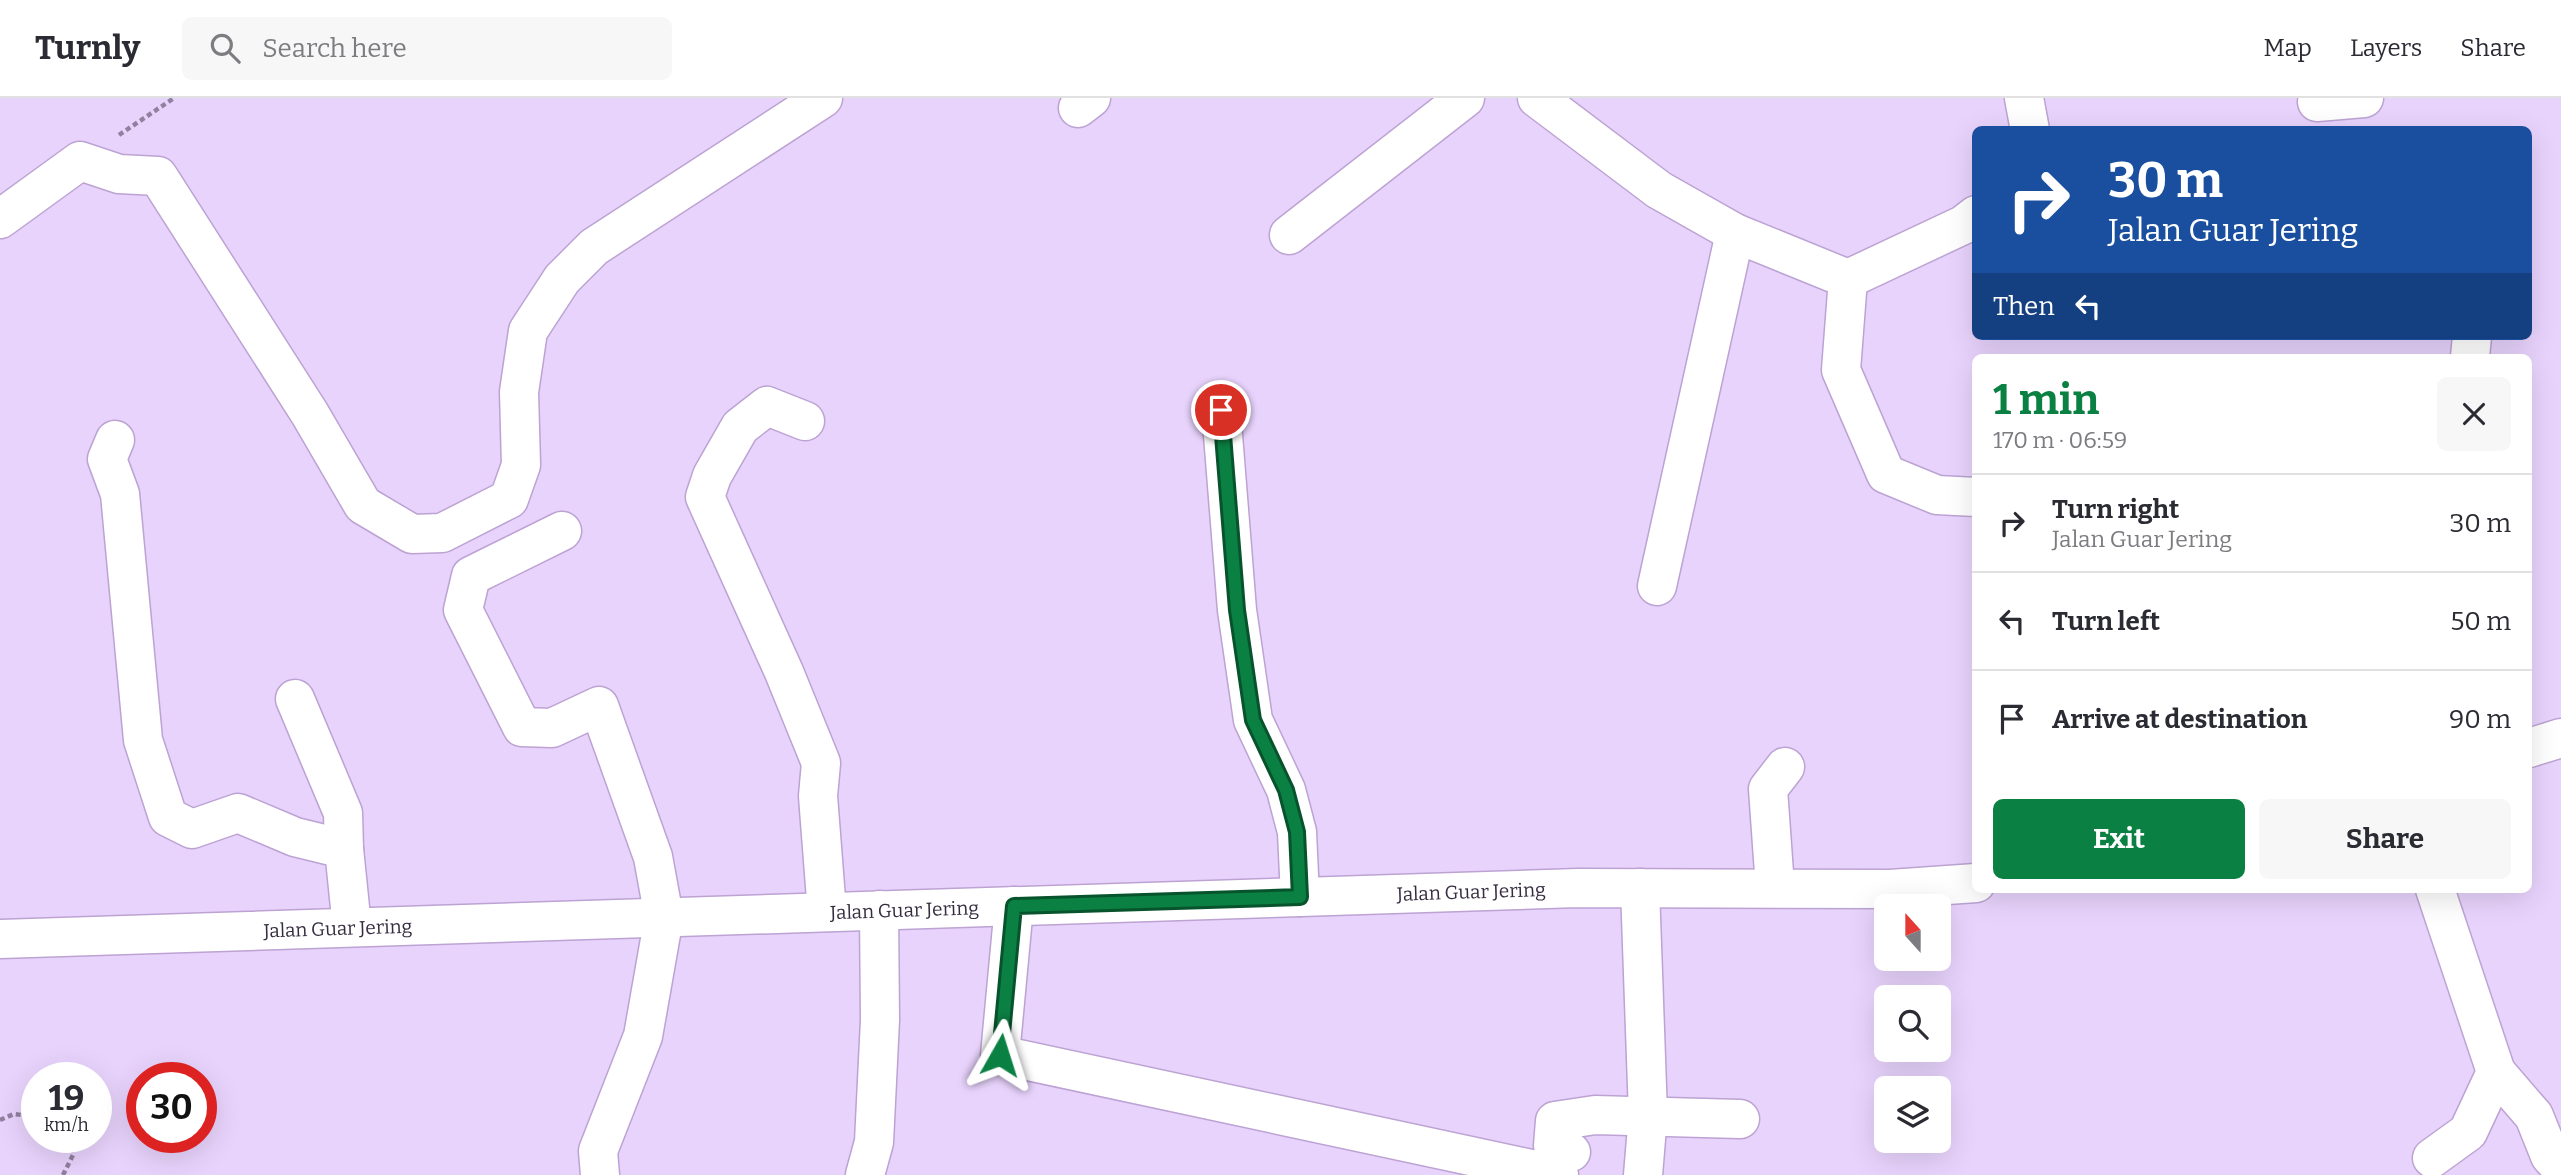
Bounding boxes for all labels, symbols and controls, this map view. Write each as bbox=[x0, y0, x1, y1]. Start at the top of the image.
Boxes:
search box bbox=[182, 17, 672, 80]
text: Turnly bbox=[35, 28, 140, 68]
icon: search bbox=[206, 29, 244, 67]
text: Search here bbox=[262, 33, 407, 64]
text: Map bbox=[2264, 34, 2312, 62]
text: Layers bbox=[2350, 34, 2422, 62]
text: Share bbox=[2460, 34, 2526, 62]
text: 30 m bbox=[2108, 151, 2223, 210]
icon: right bbox=[1993, 154, 2084, 245]
text: Jalan Guar Jering bbox=[2108, 211, 2359, 249]
icon: left bbox=[2069, 287, 2107, 325]
text: Then bbox=[1993, 291, 2055, 322]
text: 1 min bbox=[1993, 375, 2099, 425]
button: close bbox=[2437, 377, 2511, 451]
pin bbox=[1191, 380, 1251, 440]
icon: arrive bbox=[1202, 391, 1240, 429]
text: 170 m · 06:59 bbox=[1993, 426, 2127, 454]
text: Turn right bbox=[2052, 494, 2179, 525]
icon: right bbox=[1993, 504, 2031, 542]
text: 30 m bbox=[2450, 508, 2511, 539]
text: Jalan Guar Jering bbox=[2052, 525, 2232, 553]
icon: left bbox=[1993, 602, 2031, 640]
text: Turn left bbox=[2052, 606, 2160, 637]
text: 50 m bbox=[2450, 606, 2511, 637]
icon: arrive bbox=[1993, 700, 2031, 738]
text: Arrive at destination bbox=[2052, 704, 2307, 735]
text: 90 m bbox=[2449, 704, 2511, 735]
button: Exit bbox=[1993, 799, 2245, 879]
button: Share bbox=[2259, 799, 2511, 879]
street label: Jalan Guar Jering bbox=[1395, 878, 1546, 906]
north arrow bbox=[1874, 894, 1951, 971]
map controls bbox=[1874, 894, 1951, 1153]
street label: Jalan Guar Jering bbox=[829, 896, 980, 924]
street label: Jalan Guar Jering bbox=[262, 915, 413, 943]
button: search bbox=[1874, 985, 1951, 1062]
position arrow bbox=[963, 1018, 1037, 1092]
speed limit sign: 30 bbox=[126, 1062, 217, 1153]
button: layers bbox=[1874, 1076, 1951, 1153]
text: 19 bbox=[49, 1077, 84, 1119]
text: km/h bbox=[44, 1114, 89, 1136]

